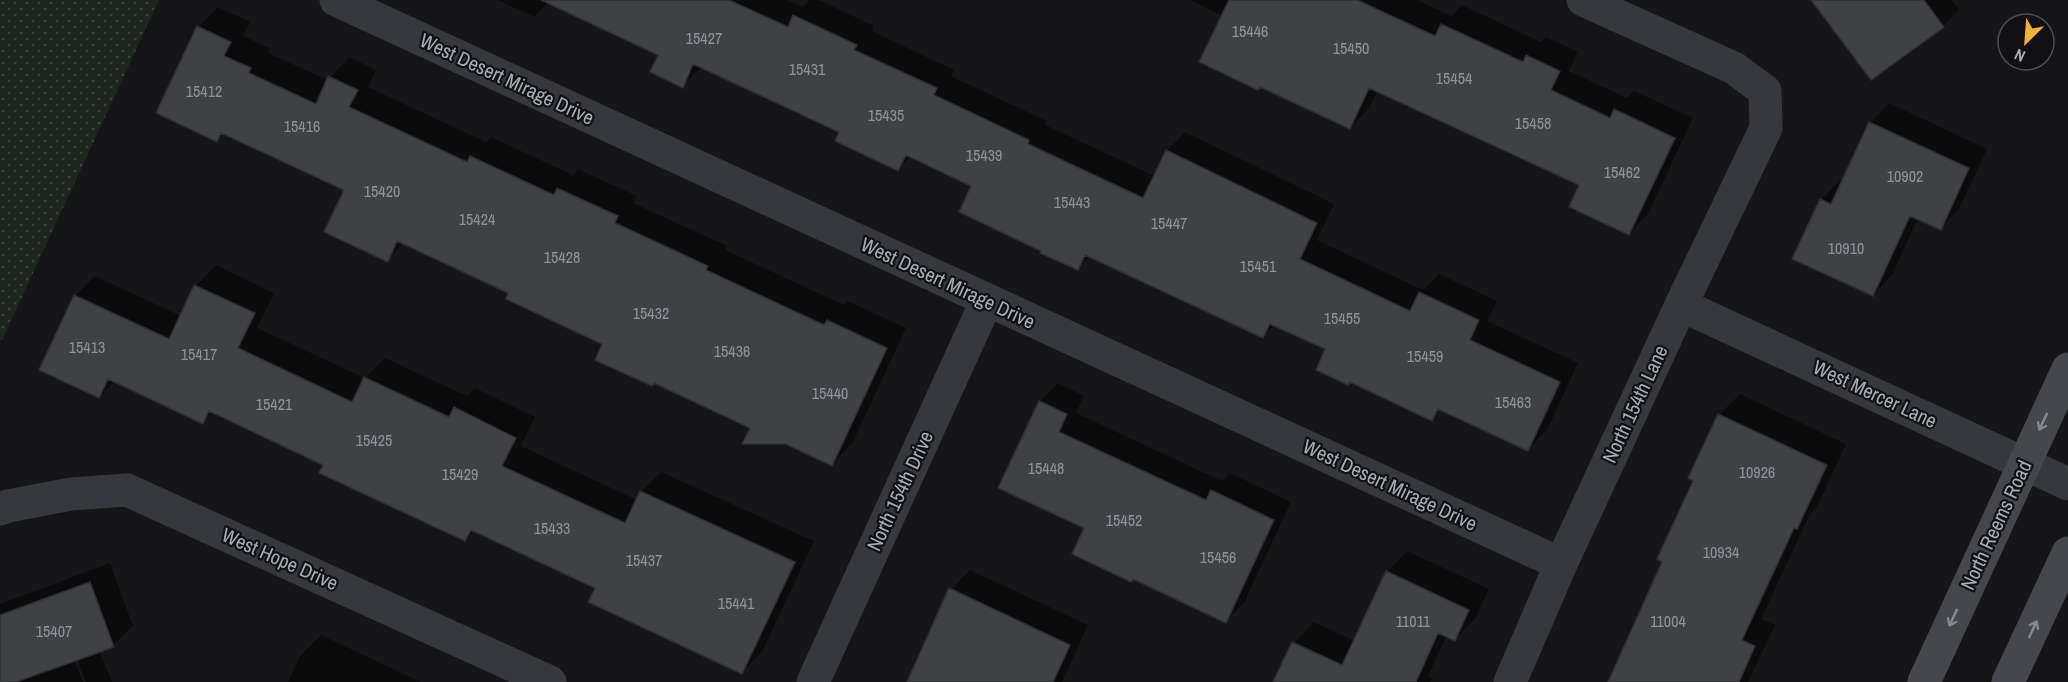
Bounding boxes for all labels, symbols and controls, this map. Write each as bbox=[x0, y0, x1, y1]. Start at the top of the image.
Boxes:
north arrow bbox=[1996, 12, 2056, 72]
house number: 15446 bbox=[1232, 20, 1268, 42]
street label: West Desert Mirage Drive bbox=[416, 26, 599, 131]
house number: 15427 bbox=[686, 27, 722, 49]
house number: 15450 bbox=[1333, 37, 1369, 59]
text: N bbox=[2011, 44, 2029, 68]
house number: 15431 bbox=[789, 58, 826, 80]
house number: 15454 bbox=[1436, 67, 1472, 89]
house number: 15412 bbox=[186, 80, 222, 102]
house number: 15435 bbox=[868, 104, 904, 126]
house number: 15458 bbox=[1515, 112, 1551, 134]
house number: 15416 bbox=[284, 115, 320, 137]
house number: 15439 bbox=[966, 144, 1002, 166]
house number: 15462 bbox=[1604, 161, 1640, 183]
house number: 10902 bbox=[1887, 165, 1923, 187]
house number: 15420 bbox=[364, 180, 400, 202]
house number: 15443 bbox=[1054, 191, 1090, 213]
house number: 15424 bbox=[459, 208, 495, 230]
house number: 15447 bbox=[1151, 212, 1187, 234]
street label: West Desert Mirage Drive bbox=[857, 230, 1040, 335]
house number: 10910 bbox=[1828, 237, 1864, 259]
house number: 15428 bbox=[544, 246, 580, 268]
house number: 15451 bbox=[1240, 255, 1277, 277]
house number: 15432 bbox=[633, 302, 669, 324]
house number: 15455 bbox=[1324, 307, 1360, 329]
house number: 15413 bbox=[69, 336, 105, 358]
house number: 15436 bbox=[714, 340, 750, 362]
street label: North 154th Lane bbox=[1596, 341, 1674, 467]
house number: 15417 bbox=[181, 343, 217, 365]
house number: 15459 bbox=[1407, 345, 1443, 367]
street label: West Mercer Lane bbox=[1809, 353, 1942, 434]
house number: 15440 bbox=[812, 382, 848, 404]
house number: 15463 bbox=[1495, 391, 1531, 413]
house number: 15421 bbox=[256, 393, 293, 415]
one-way arrow bbox=[2037, 412, 2049, 430]
street label: North 154th Drive bbox=[860, 426, 939, 555]
house number: 15425 bbox=[356, 429, 392, 451]
street label: West Desert Mirage Drive bbox=[1299, 432, 1482, 537]
street label: North Reems Road bbox=[1954, 455, 2037, 594]
house number: 15448 bbox=[1028, 457, 1064, 479]
house number: 10926 bbox=[1739, 461, 1775, 483]
house number: 15429 bbox=[442, 463, 478, 485]
house number: 15452 bbox=[1106, 509, 1142, 531]
house number: 15433 bbox=[534, 517, 570, 539]
street label: West Hope Drive bbox=[218, 521, 343, 596]
house number: 10934 bbox=[1703, 541, 1739, 563]
house number: 15456 bbox=[1200, 546, 1236, 568]
house number: 15437 bbox=[626, 549, 662, 571]
house number: 15441 bbox=[718, 592, 755, 614]
one-way arrow bbox=[1947, 608, 1959, 626]
house number: 11011 bbox=[1396, 610, 1431, 632]
house number: 11004 bbox=[1650, 610, 1686, 632]
house number: 15407 bbox=[36, 620, 72, 642]
one-way arrow bbox=[2028, 620, 2039, 638]

